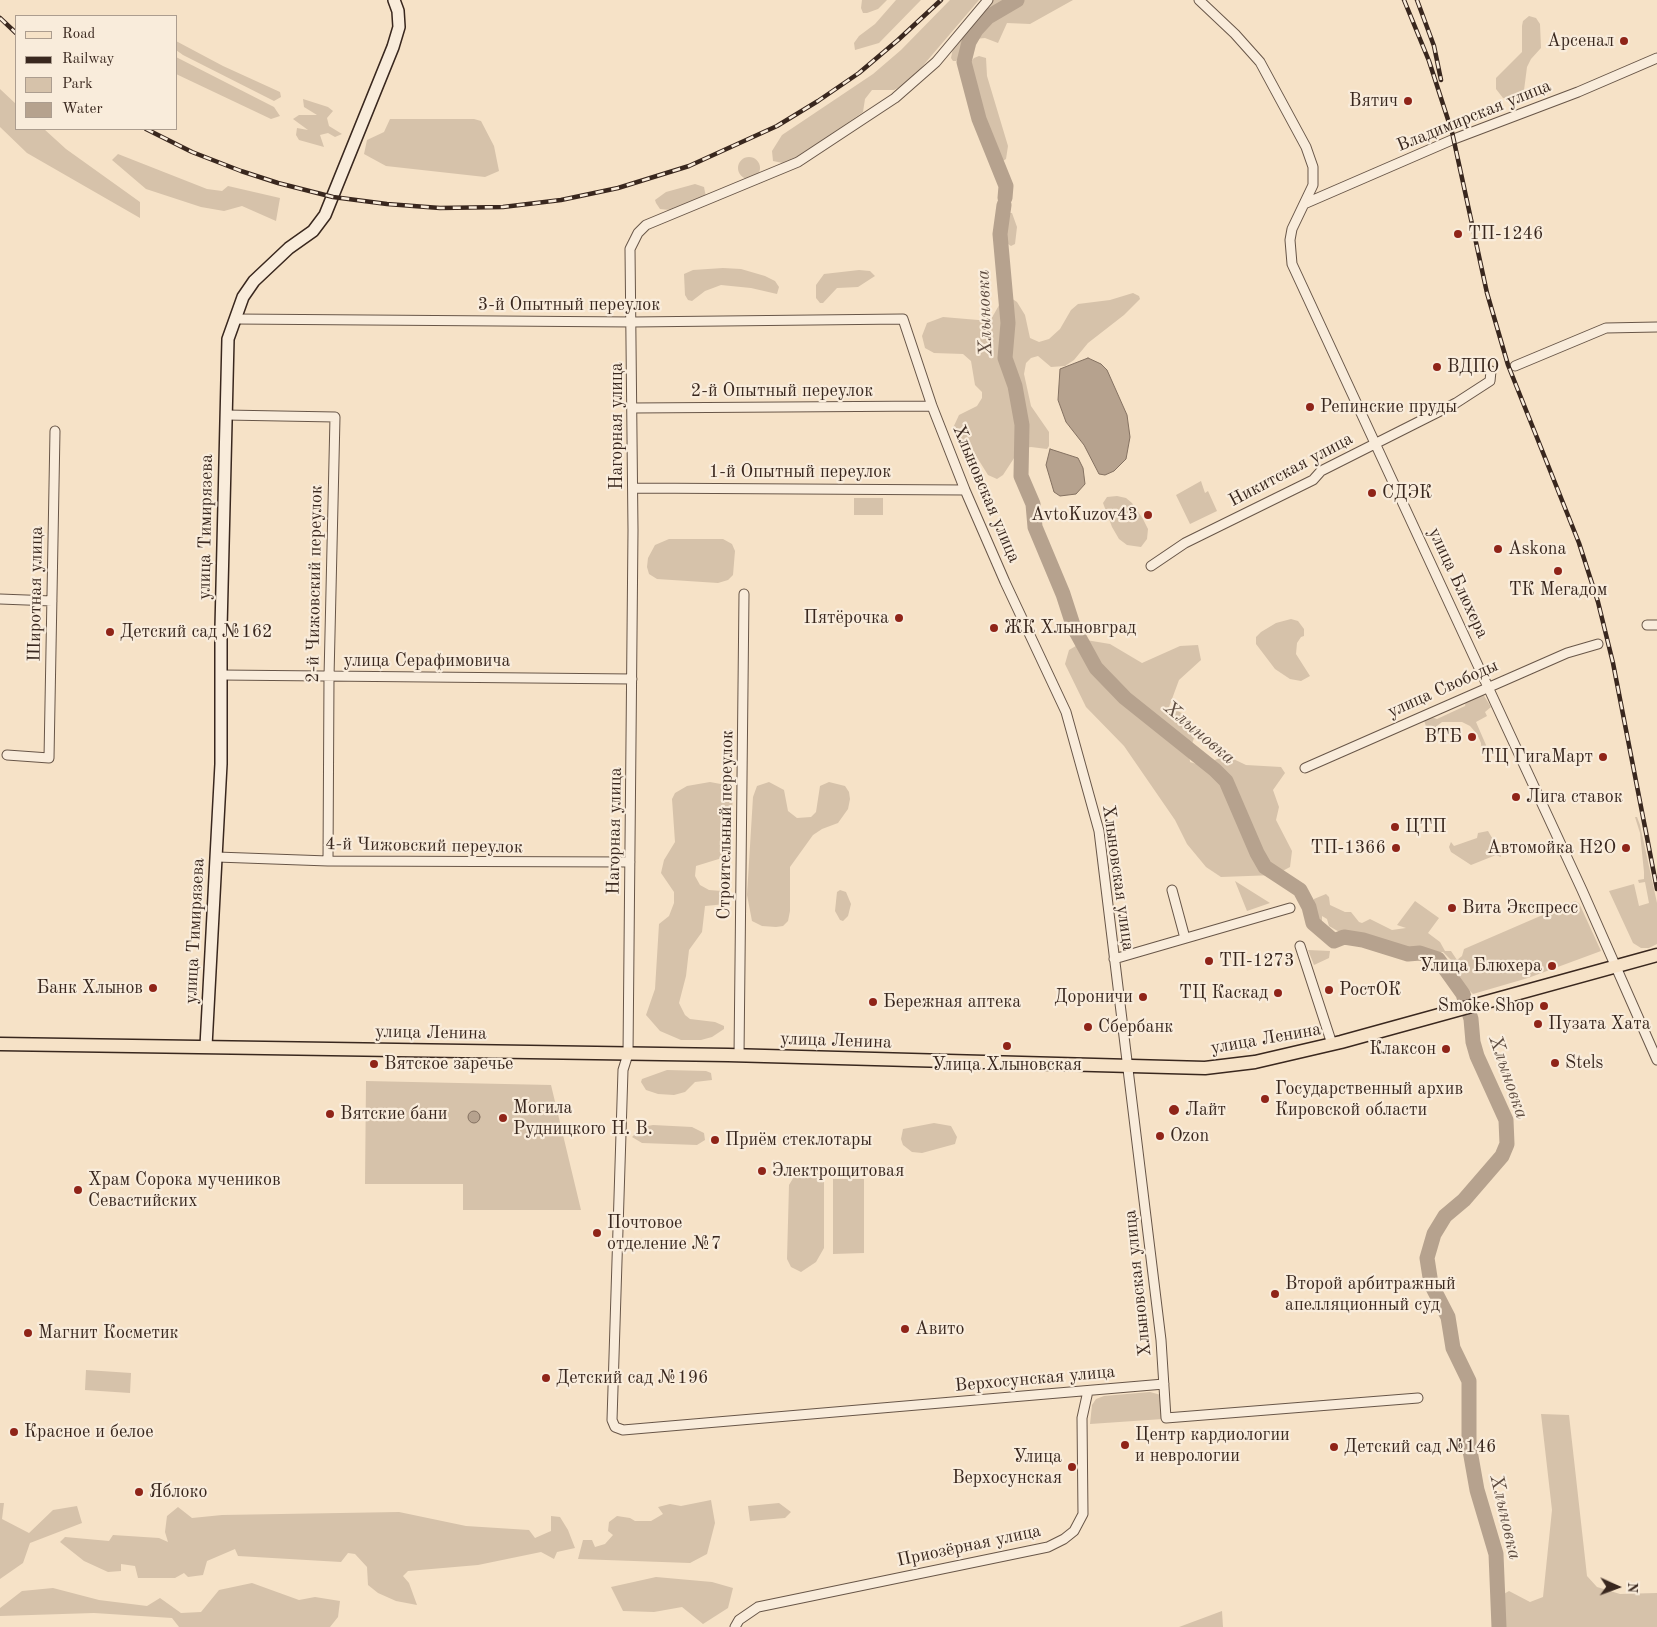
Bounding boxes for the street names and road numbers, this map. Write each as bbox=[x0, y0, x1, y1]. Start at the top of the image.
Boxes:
street label: Владимирская улица bbox=[1394, 75, 1554, 157]
street label: 3-й Опытный переулок bbox=[478, 294, 660, 316]
street label: Нагорная улица bbox=[606, 362, 628, 490]
street label: 2-й Опытный переулок bbox=[691, 380, 873, 402]
street label: Хлыновская улица bbox=[947, 422, 1025, 566]
street label: Никитская улица bbox=[1225, 428, 1357, 512]
street label: улица Тимирязева bbox=[194, 454, 218, 600]
street label: 1-й Опытный переулок bbox=[709, 461, 891, 483]
street label: 2-й Чижовский переулок bbox=[302, 485, 328, 683]
street label: улица Блюхера bbox=[1423, 524, 1493, 642]
street label: Широтная улица bbox=[24, 526, 48, 662]
street label: улица Серафимовича bbox=[344, 650, 510, 672]
street label: улица Свободы bbox=[1384, 655, 1502, 723]
street label: Строительный переулок bbox=[714, 730, 738, 920]
street label: Нагорная улица bbox=[603, 767, 627, 895]
street label: Хлыновская улица bbox=[1097, 804, 1139, 952]
street label: 4-й Чижовский переулок bbox=[325, 833, 523, 859]
street label: улица Тимирязева bbox=[180, 858, 210, 1004]
street label: улица Ленина bbox=[1209, 1019, 1323, 1059]
street label: улица Ленина bbox=[375, 1021, 487, 1045]
street label: улица Ленина bbox=[780, 1028, 892, 1054]
street label: Хлыновская улица bbox=[1120, 1209, 1156, 1357]
street label: Верхосунская улица bbox=[954, 1361, 1116, 1397]
street label: Приозёрная улица bbox=[895, 1520, 1043, 1572]

